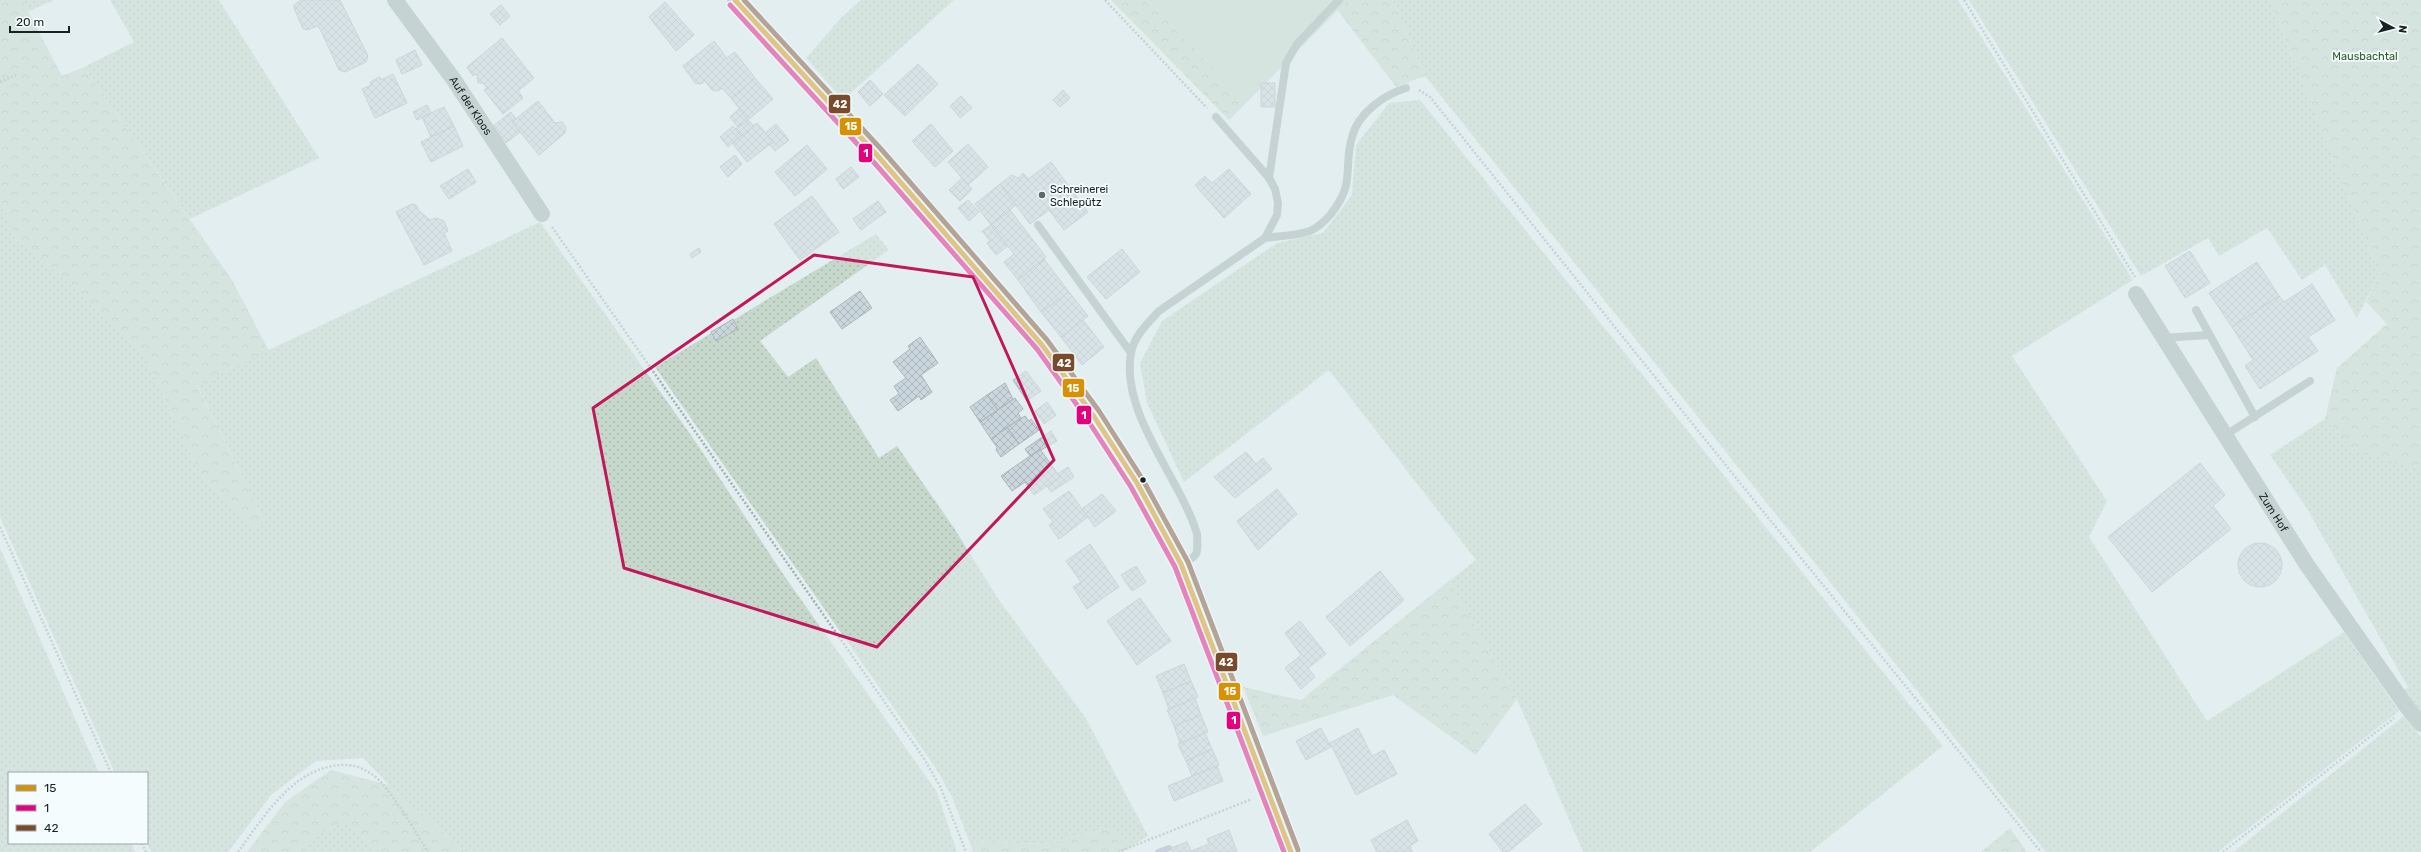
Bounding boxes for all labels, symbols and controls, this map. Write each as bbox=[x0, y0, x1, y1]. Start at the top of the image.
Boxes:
scale bar bbox=[10, 8, 69, 34]
north arrow bbox=[2373, 8, 2413, 48]
text: 20 m bbox=[16, 15, 44, 29]
text: N bbox=[2395, 24, 2409, 34]
park label: Mausbachtal bbox=[2332, 50, 2398, 63]
street label: Auf der Kloos bbox=[447, 74, 495, 138]
line badge: 42 bbox=[828, 94, 851, 114]
text: 42 bbox=[833, 98, 847, 111]
line badge: 15 bbox=[839, 117, 862, 136]
text: 15 bbox=[845, 120, 857, 133]
line badge: 1 bbox=[858, 143, 873, 163]
text: 1 bbox=[863, 147, 869, 160]
place label: Schreinerei Schlepütz bbox=[1050, 183, 1108, 209]
marker: Schreinerei Schlepütz bbox=[1037, 190, 1047, 200]
line badge: 42 bbox=[1052, 353, 1075, 372]
text: 42 bbox=[1057, 357, 1071, 370]
line badge: 15 bbox=[1062, 378, 1085, 398]
text: 15 bbox=[1067, 382, 1079, 395]
line badge: 1 bbox=[1076, 405, 1092, 425]
text: 1 bbox=[1081, 409, 1087, 422]
unlabelled marker bbox=[1138, 475, 1148, 485]
street label: Zum Hof bbox=[2256, 490, 2291, 535]
line badge: 42 bbox=[1215, 652, 1238, 672]
text: 42 bbox=[1219, 656, 1233, 669]
line badge: 15 bbox=[1218, 682, 1241, 701]
text: 15 bbox=[1224, 685, 1236, 698]
line badge: 1 bbox=[1226, 711, 1241, 730]
text: 1 bbox=[1231, 714, 1237, 727]
legend bbox=[8, 772, 148, 844]
text: 15 bbox=[44, 781, 56, 795]
text: 1 bbox=[44, 801, 49, 815]
text: 42 bbox=[44, 821, 59, 835]

